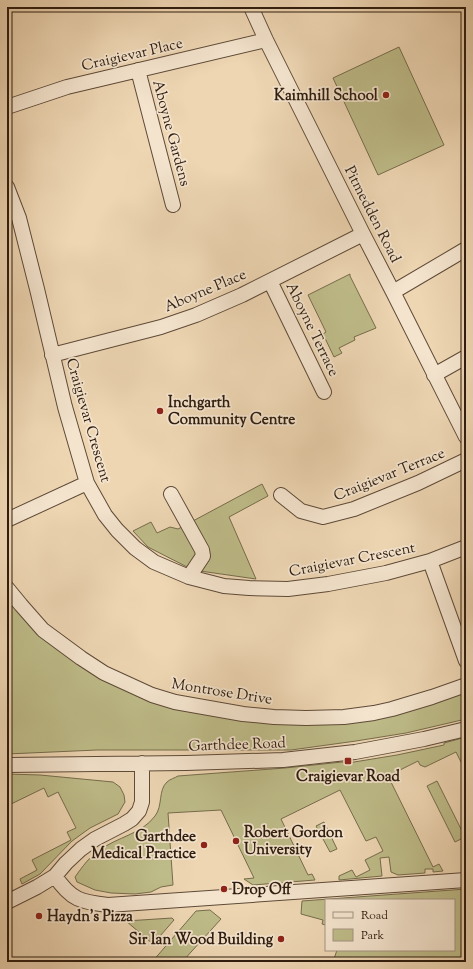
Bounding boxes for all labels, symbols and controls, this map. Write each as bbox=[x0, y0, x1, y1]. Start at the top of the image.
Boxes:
street label: Craigievar Place bbox=[80, 34, 185, 77]
street label: Aboyne Gardens bbox=[146, 78, 195, 189]
place label: Kaimhill School bbox=[274, 86, 379, 107]
marker: Kaimhill School bbox=[381, 90, 391, 100]
street label: Pitmedden Road bbox=[338, 163, 405, 267]
street label: Aboyne Place bbox=[161, 265, 250, 318]
street label: Aboyne Terrace bbox=[280, 279, 344, 380]
street label: Craigievar Crescent bbox=[60, 356, 115, 485]
place label: Inchgarth Community Centre bbox=[168, 393, 295, 431]
marker: Inchgarth Community Centre bbox=[155, 406, 165, 416]
street label: Craigievar Terrace bbox=[331, 444, 448, 507]
street label: Craigievar Crescent bbox=[287, 538, 417, 583]
street label: Montrose Drive bbox=[170, 674, 274, 711]
street label: Garthdee Road bbox=[188, 733, 287, 758]
marker: Craigievar Road bbox=[343, 756, 353, 766]
place label: Craigievar Road bbox=[296, 767, 401, 788]
place label: Robert Gordon University bbox=[244, 823, 343, 861]
place label: Garthdee Medical Practice bbox=[91, 827, 196, 865]
marker: Robert Gordon University bbox=[231, 836, 241, 846]
marker: Garthdee Medical Practice bbox=[199, 840, 209, 850]
place label: Drop Off bbox=[232, 880, 292, 901]
marker: Drop Off bbox=[219, 884, 229, 894]
legend bbox=[325, 899, 455, 951]
place label: Haydn's Pizza bbox=[47, 907, 133, 928]
text: Road bbox=[361, 907, 388, 925]
marker: Haydn's Pizza bbox=[34, 911, 44, 921]
text: Park bbox=[361, 927, 384, 945]
place label: Sir Ian Wood Building bbox=[129, 930, 274, 951]
marker: Sir Ian Wood Building bbox=[276, 934, 286, 944]

